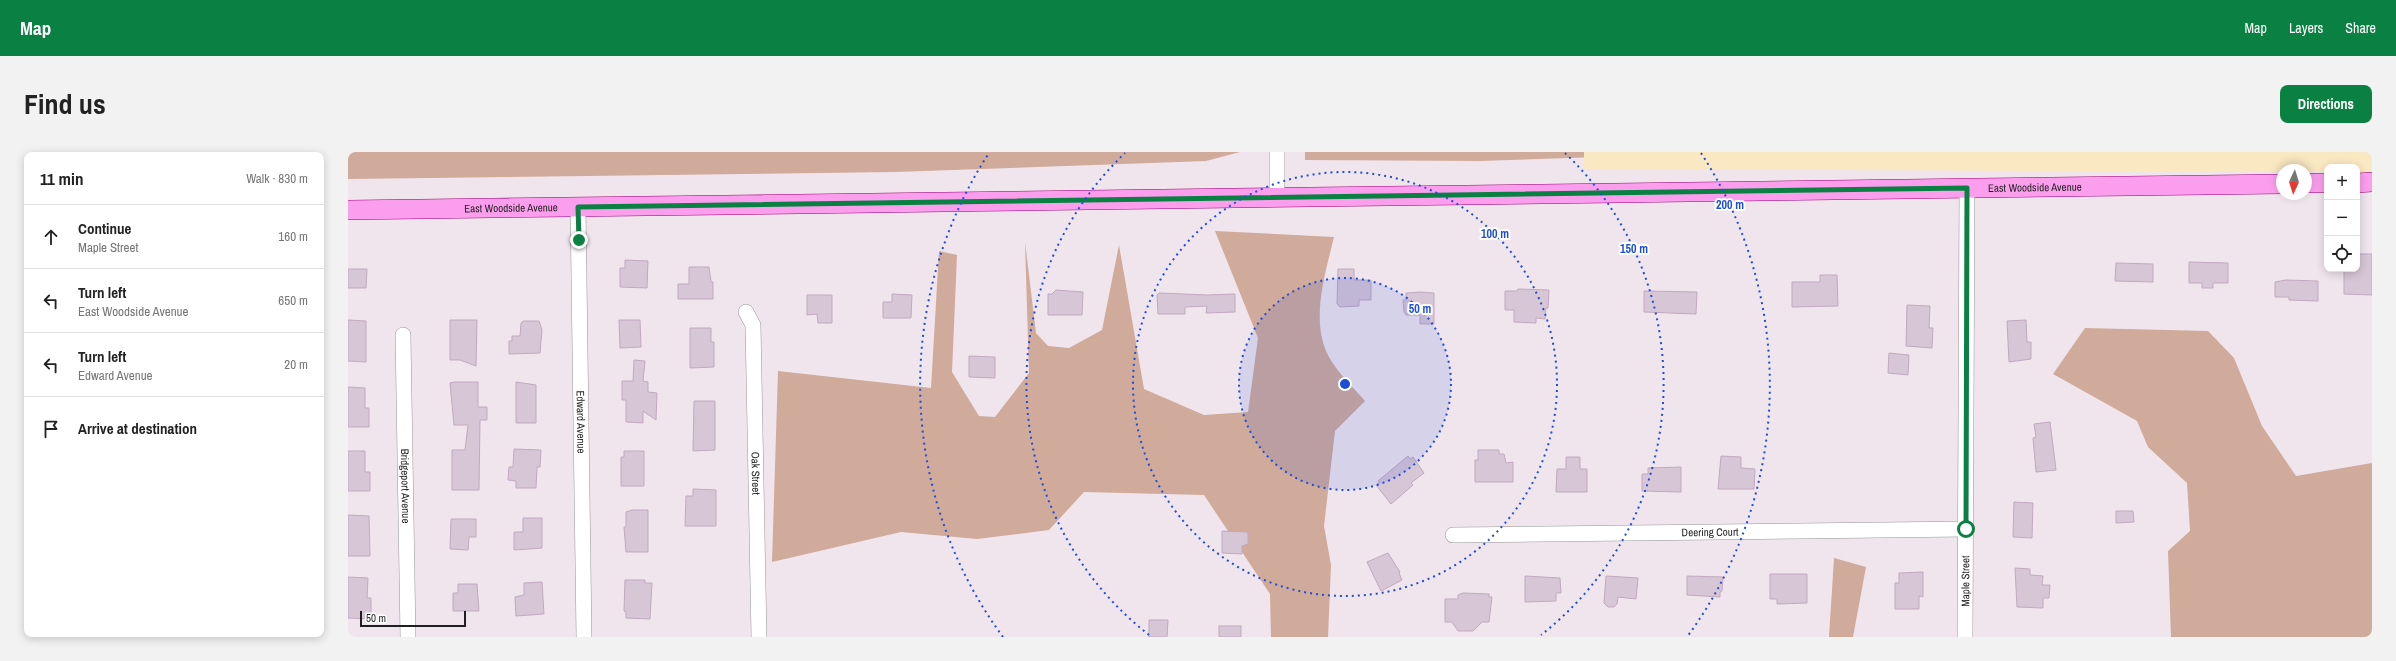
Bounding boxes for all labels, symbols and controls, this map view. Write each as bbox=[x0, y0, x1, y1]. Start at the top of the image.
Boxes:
text: Map bbox=[20, 15, 51, 41]
text: Map bbox=[2245, 19, 2267, 37]
text: Layers bbox=[2289, 19, 2323, 37]
text: Share bbox=[2345, 19, 2376, 37]
text: Find us bbox=[24, 85, 106, 123]
button: Directions bbox=[2280, 85, 2372, 123]
north arrow bbox=[2276, 164, 2312, 200]
map controls bbox=[2324, 164, 2360, 272]
button: + bbox=[2324, 164, 2360, 200]
text: 11 min bbox=[40, 167, 83, 190]
text: Walk · 830 m bbox=[246, 170, 308, 187]
street label: East Woodside Avenue bbox=[1988, 180, 2082, 195]
text: 200 m bbox=[1716, 197, 1744, 213]
street label: East Woodside Avenue bbox=[464, 200, 558, 215]
button: − bbox=[2324, 200, 2360, 236]
text: Continue bbox=[78, 218, 131, 239]
icon: ahead bbox=[40, 226, 62, 248]
text: 100 m bbox=[1481, 226, 1509, 242]
text: 160 m bbox=[278, 228, 308, 245]
route end bbox=[570, 231, 588, 249]
button: locate bbox=[2324, 236, 2360, 272]
text: Maple Street bbox=[78, 239, 138, 256]
text: 150 m bbox=[1620, 241, 1648, 257]
text: Turn left bbox=[78, 282, 126, 303]
icon: left bbox=[40, 290, 62, 312]
text: 650 m bbox=[278, 292, 308, 309]
text: 50 m bbox=[1409, 301, 1431, 317]
text: East Woodside Avenue bbox=[78, 303, 188, 320]
text: Turn left bbox=[78, 346, 126, 367]
icon: left bbox=[40, 354, 62, 376]
text: 20 m bbox=[284, 356, 308, 373]
text: Edward Avenue bbox=[78, 367, 153, 384]
centre of rings bbox=[1338, 377, 1352, 391]
street label: Edward Avenue bbox=[574, 390, 588, 454]
icon: arrive bbox=[40, 418, 62, 440]
text: Arrive at destination bbox=[78, 418, 197, 439]
street label: Bridgeport Avenue bbox=[398, 448, 413, 523]
street label: Oak Street bbox=[748, 451, 763, 495]
route start bbox=[1957, 520, 1975, 538]
street label: Deering Court bbox=[1682, 525, 1739, 539]
street label: Maple Street bbox=[1958, 555, 1972, 607]
scale bar bbox=[360, 609, 466, 628]
text: 50 m bbox=[366, 611, 386, 625]

